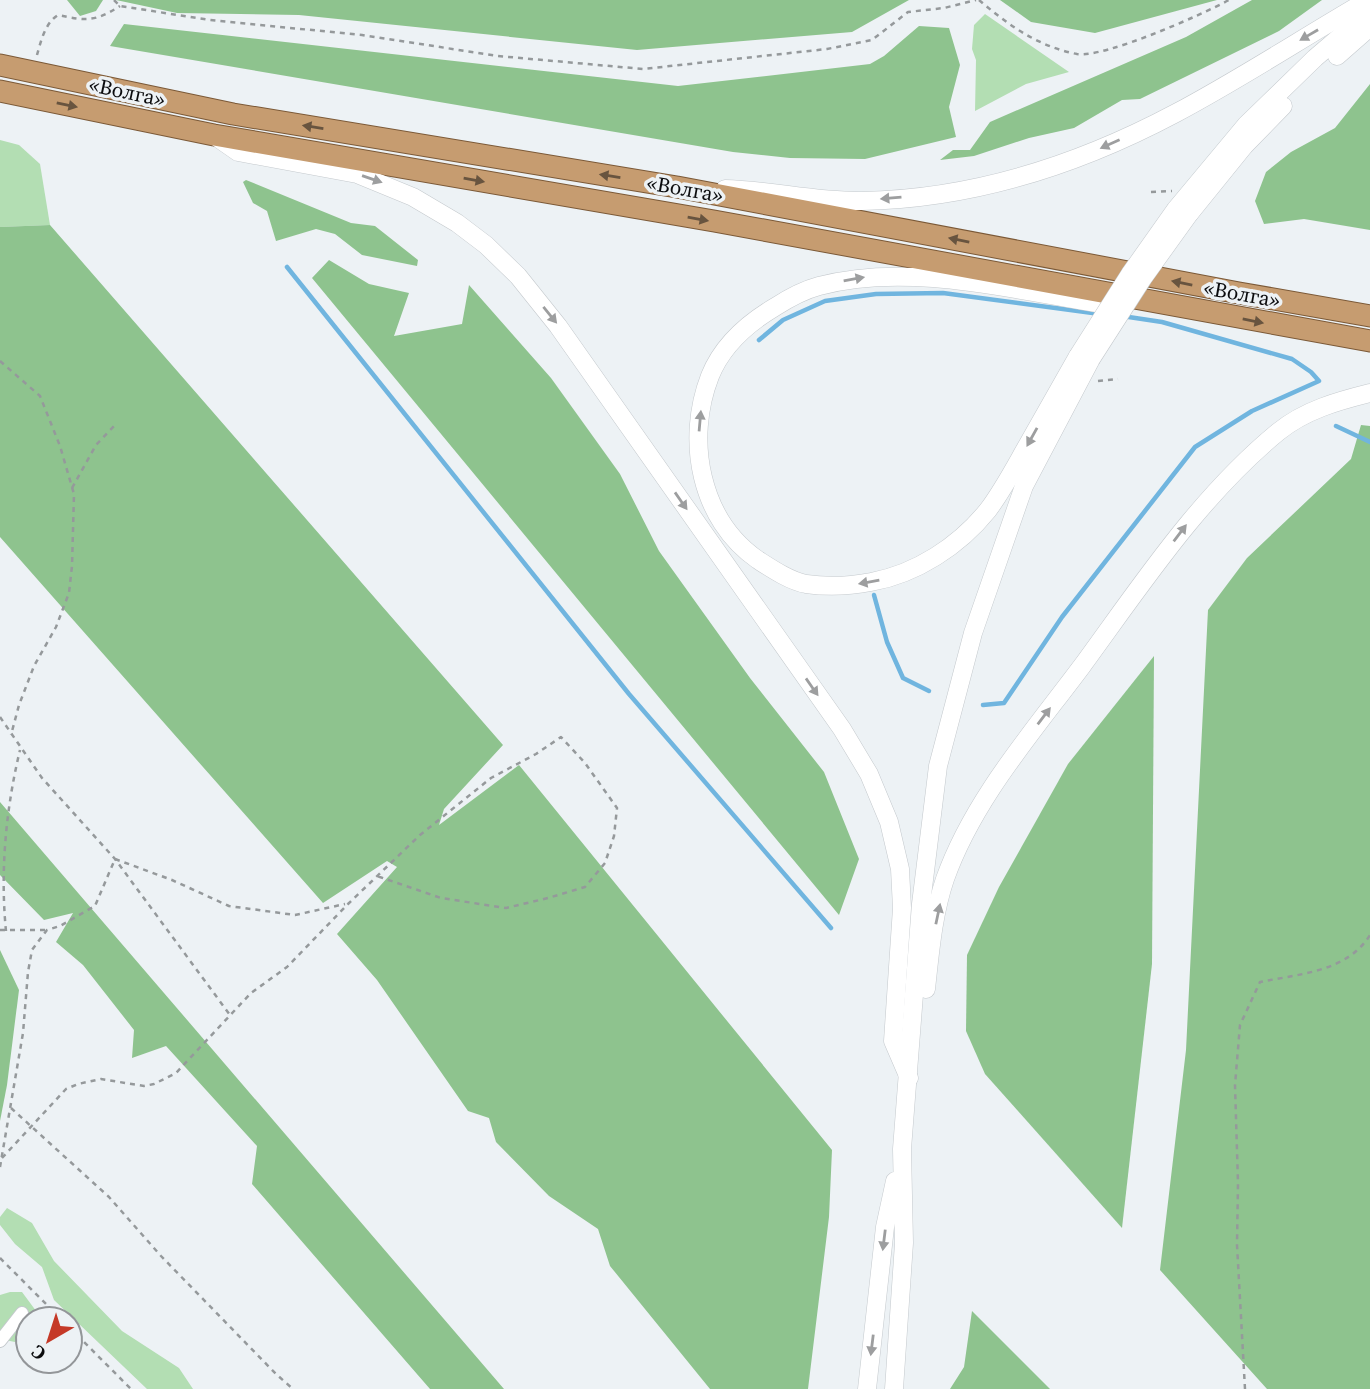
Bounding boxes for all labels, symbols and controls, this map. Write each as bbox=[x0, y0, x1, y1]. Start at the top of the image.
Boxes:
one-way arrow bbox=[1300, 28, 1319, 41]
street label: «Волга» bbox=[86, 69, 168, 114]
one-way arrow bbox=[56, 100, 78, 111]
one-way arrow bbox=[302, 121, 324, 132]
one-way arrow bbox=[1100, 138, 1120, 150]
street label: «Волга» bbox=[645, 168, 726, 209]
one-way arrow bbox=[599, 170, 621, 181]
one-way arrow bbox=[362, 174, 383, 185]
one-way arrow bbox=[463, 175, 485, 186]
one-way arrow bbox=[879, 193, 901, 204]
one-way arrow bbox=[687, 214, 709, 225]
one-way arrow bbox=[948, 235, 970, 246]
street label: «Волга» bbox=[1202, 273, 1283, 314]
one-way arrow bbox=[843, 274, 865, 285]
one-way arrow bbox=[1171, 277, 1193, 288]
one-way arrow bbox=[542, 306, 557, 324]
one-way arrow bbox=[1242, 316, 1264, 327]
one-way arrow bbox=[695, 410, 706, 432]
one-way arrow bbox=[1026, 427, 1038, 447]
one-way arrow bbox=[674, 492, 688, 510]
one-way arrow bbox=[1173, 524, 1187, 543]
one-way arrow bbox=[858, 577, 880, 588]
one-way arrow bbox=[805, 678, 819, 696]
one-way arrow bbox=[1037, 707, 1051, 725]
one-way arrow bbox=[932, 903, 943, 925]
one-way arrow bbox=[878, 1229, 889, 1251]
north arrow bbox=[14, 1305, 84, 1375]
one-way arrow bbox=[866, 1334, 877, 1356]
text: С bbox=[25, 1339, 51, 1367]

